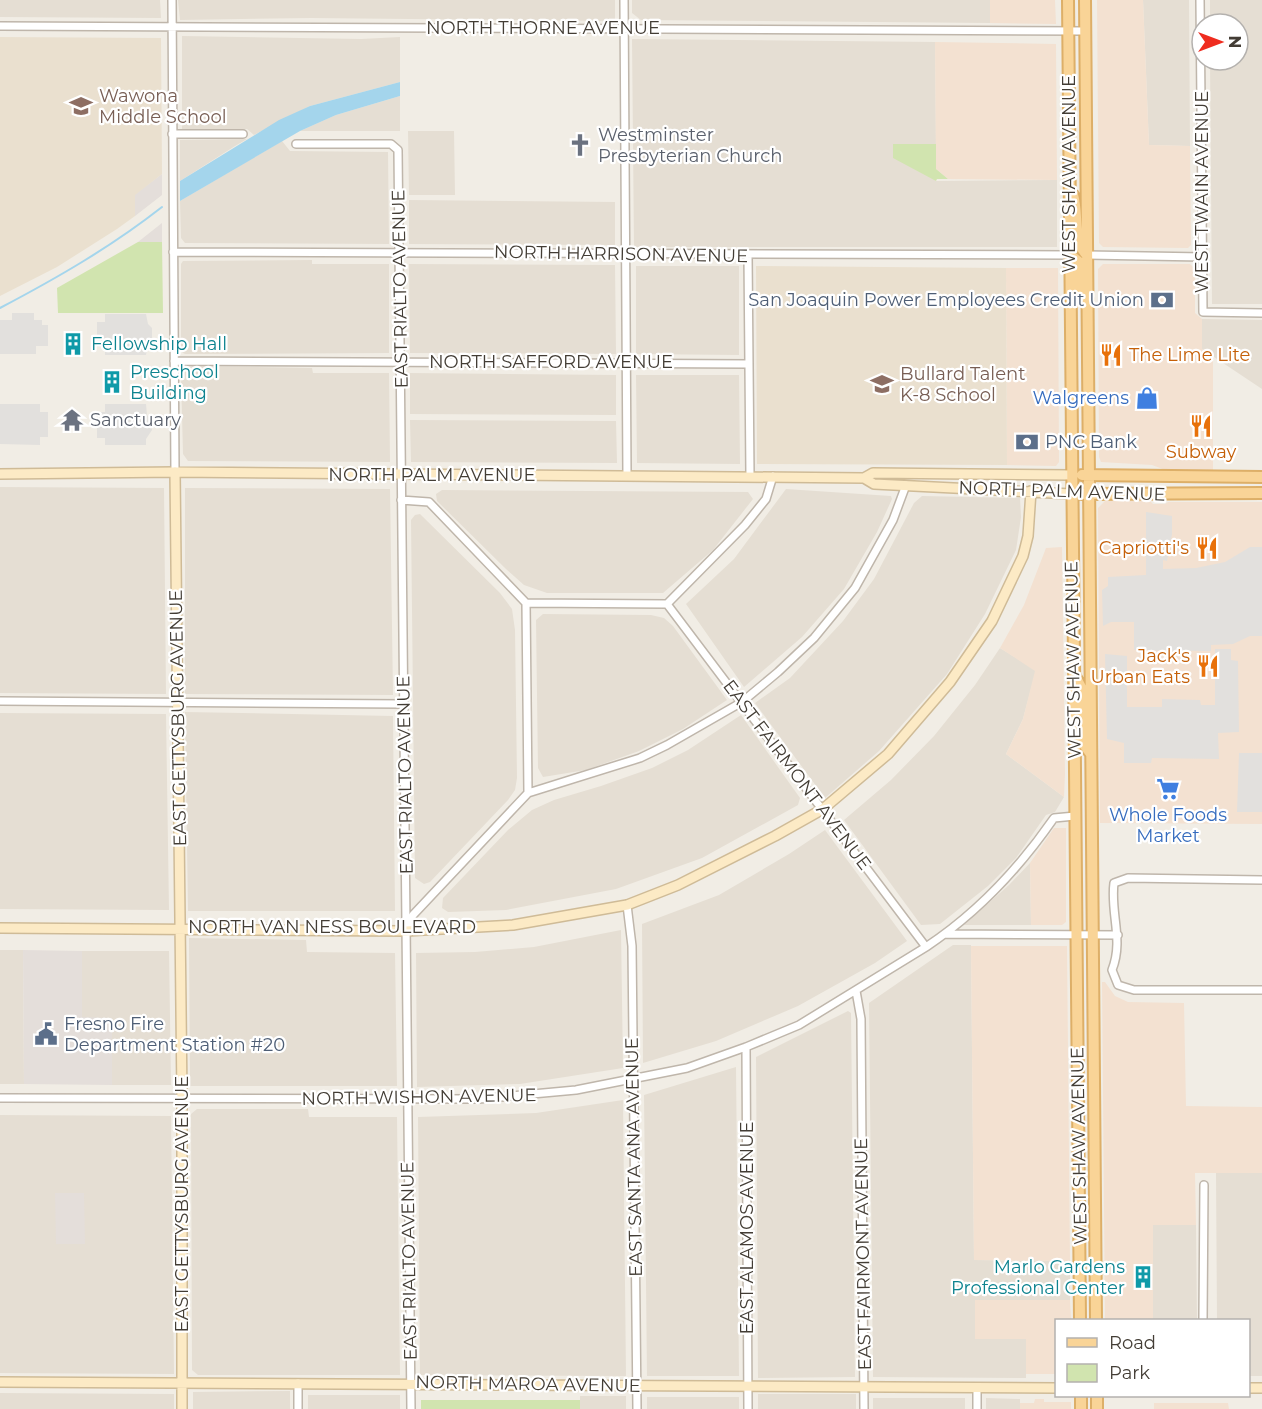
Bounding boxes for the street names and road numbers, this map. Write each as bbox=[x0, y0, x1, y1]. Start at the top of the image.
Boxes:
street label: NORTH THORNE AVENUE bbox=[426, 17, 660, 39]
street label: WEST SHAW AVENUE bbox=[1058, 75, 1080, 273]
street label: WEST TWAIN AVENUE bbox=[1191, 91, 1213, 293]
street label: EAST RIALTO AVENUE bbox=[387, 189, 413, 389]
street label: NORTH HARRISON AVENUE bbox=[494, 241, 748, 267]
street label: NORTH SAFFORD AVENUE bbox=[429, 351, 673, 373]
street label: NORTH PALM AVENUE bbox=[328, 464, 536, 486]
street label: NORTH PALM AVENUE bbox=[958, 476, 1166, 506]
street label: WEST SHAW AVENUE bbox=[1060, 561, 1086, 759]
street label: EAST GETTYSBURG AVENUE bbox=[165, 589, 191, 847]
street label: EAST RIALTO AVENUE bbox=[392, 675, 418, 875]
street label: EAST FAIRMONT AVENUE bbox=[718, 676, 876, 874]
street label: NORTH VAN NESS BOULEVARD bbox=[188, 916, 476, 938]
street label: EAST SANTA ANA AVENUE bbox=[621, 1037, 647, 1277]
street label: WEST SHAW AVENUE bbox=[1066, 1047, 1092, 1245]
street label: EAST GETTYSBURG AVENUE bbox=[171, 1076, 193, 1332]
street label: NORTH WISHON AVENUE bbox=[301, 1084, 537, 1110]
street label: EAST ALAMOS AVENUE bbox=[736, 1122, 758, 1334]
street label: EAST FAIRMONT AVENUE bbox=[850, 1138, 876, 1370]
street label: EAST RIALTO AVENUE bbox=[396, 1161, 422, 1361]
street label: NORTH MAROA AVENUE bbox=[415, 1371, 641, 1397]

